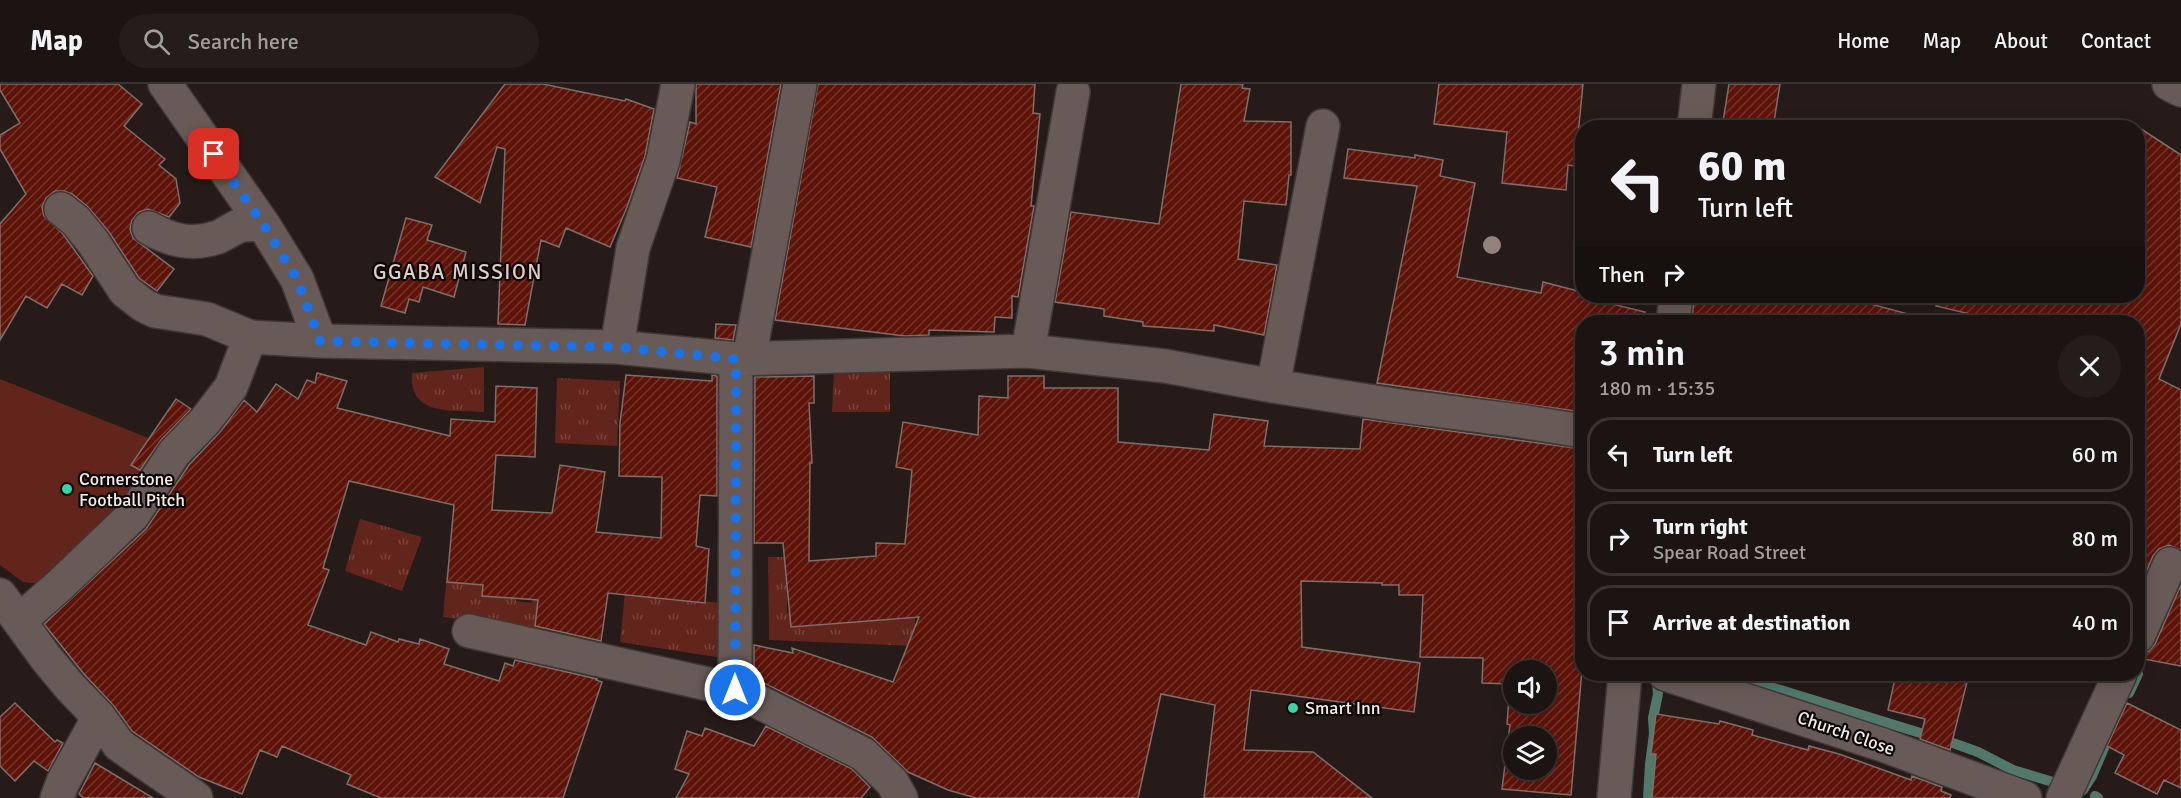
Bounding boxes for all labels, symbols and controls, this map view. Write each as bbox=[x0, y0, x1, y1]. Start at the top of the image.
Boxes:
search box bbox=[119, 14, 539, 68]
text: Map bbox=[30, 24, 83, 58]
icon: search bbox=[140, 25, 173, 58]
text: Search here bbox=[188, 28, 299, 55]
text: Home bbox=[1837, 28, 1890, 54]
text: Map bbox=[1923, 28, 1961, 54]
text: About bbox=[1994, 28, 2048, 54]
text: Contact bbox=[2081, 28, 2151, 54]
pin bbox=[188, 128, 239, 179]
icon: arrive bbox=[197, 137, 230, 170]
text: 60 m bbox=[1698, 141, 1787, 192]
icon: left bbox=[1599, 144, 1677, 222]
text: Turn left bbox=[1698, 192, 1793, 225]
icon: right bbox=[1657, 258, 1690, 291]
district label: GGABA MISSION bbox=[373, 259, 543, 285]
text: Then bbox=[1599, 261, 1645, 288]
text: 3 min bbox=[1599, 331, 1685, 376]
button: close bbox=[2058, 335, 2121, 398]
text: 180 m · 15:35 bbox=[1599, 376, 1715, 401]
icon: left bbox=[1602, 438, 1635, 471]
text: Turn left bbox=[1653, 441, 1733, 468]
text: 60 m bbox=[2072, 441, 2118, 468]
place label: Cornerstone Football Pitch bbox=[79, 468, 185, 511]
marker: Cornerstone Football Pitch bbox=[60, 482, 74, 496]
text: Turn right bbox=[1653, 513, 1748, 540]
icon: right bbox=[1602, 522, 1635, 555]
text: 80 m bbox=[2072, 525, 2118, 552]
text: Spear Road Street bbox=[1653, 540, 1806, 565]
icon: arrive bbox=[1602, 606, 1635, 639]
text: Arrive at destination bbox=[1653, 609, 1850, 636]
text: 40 m bbox=[2072, 609, 2118, 636]
position arrow bbox=[703, 658, 767, 722]
map controls bbox=[1503, 660, 1557, 780]
button: sound bbox=[1503, 660, 1557, 714]
place label: Smart Inn bbox=[1305, 697, 1381, 719]
marker: Smart Inn bbox=[1286, 701, 1300, 715]
street label: Church Close bbox=[1795, 706, 1897, 760]
button: layers bbox=[1503, 726, 1557, 780]

